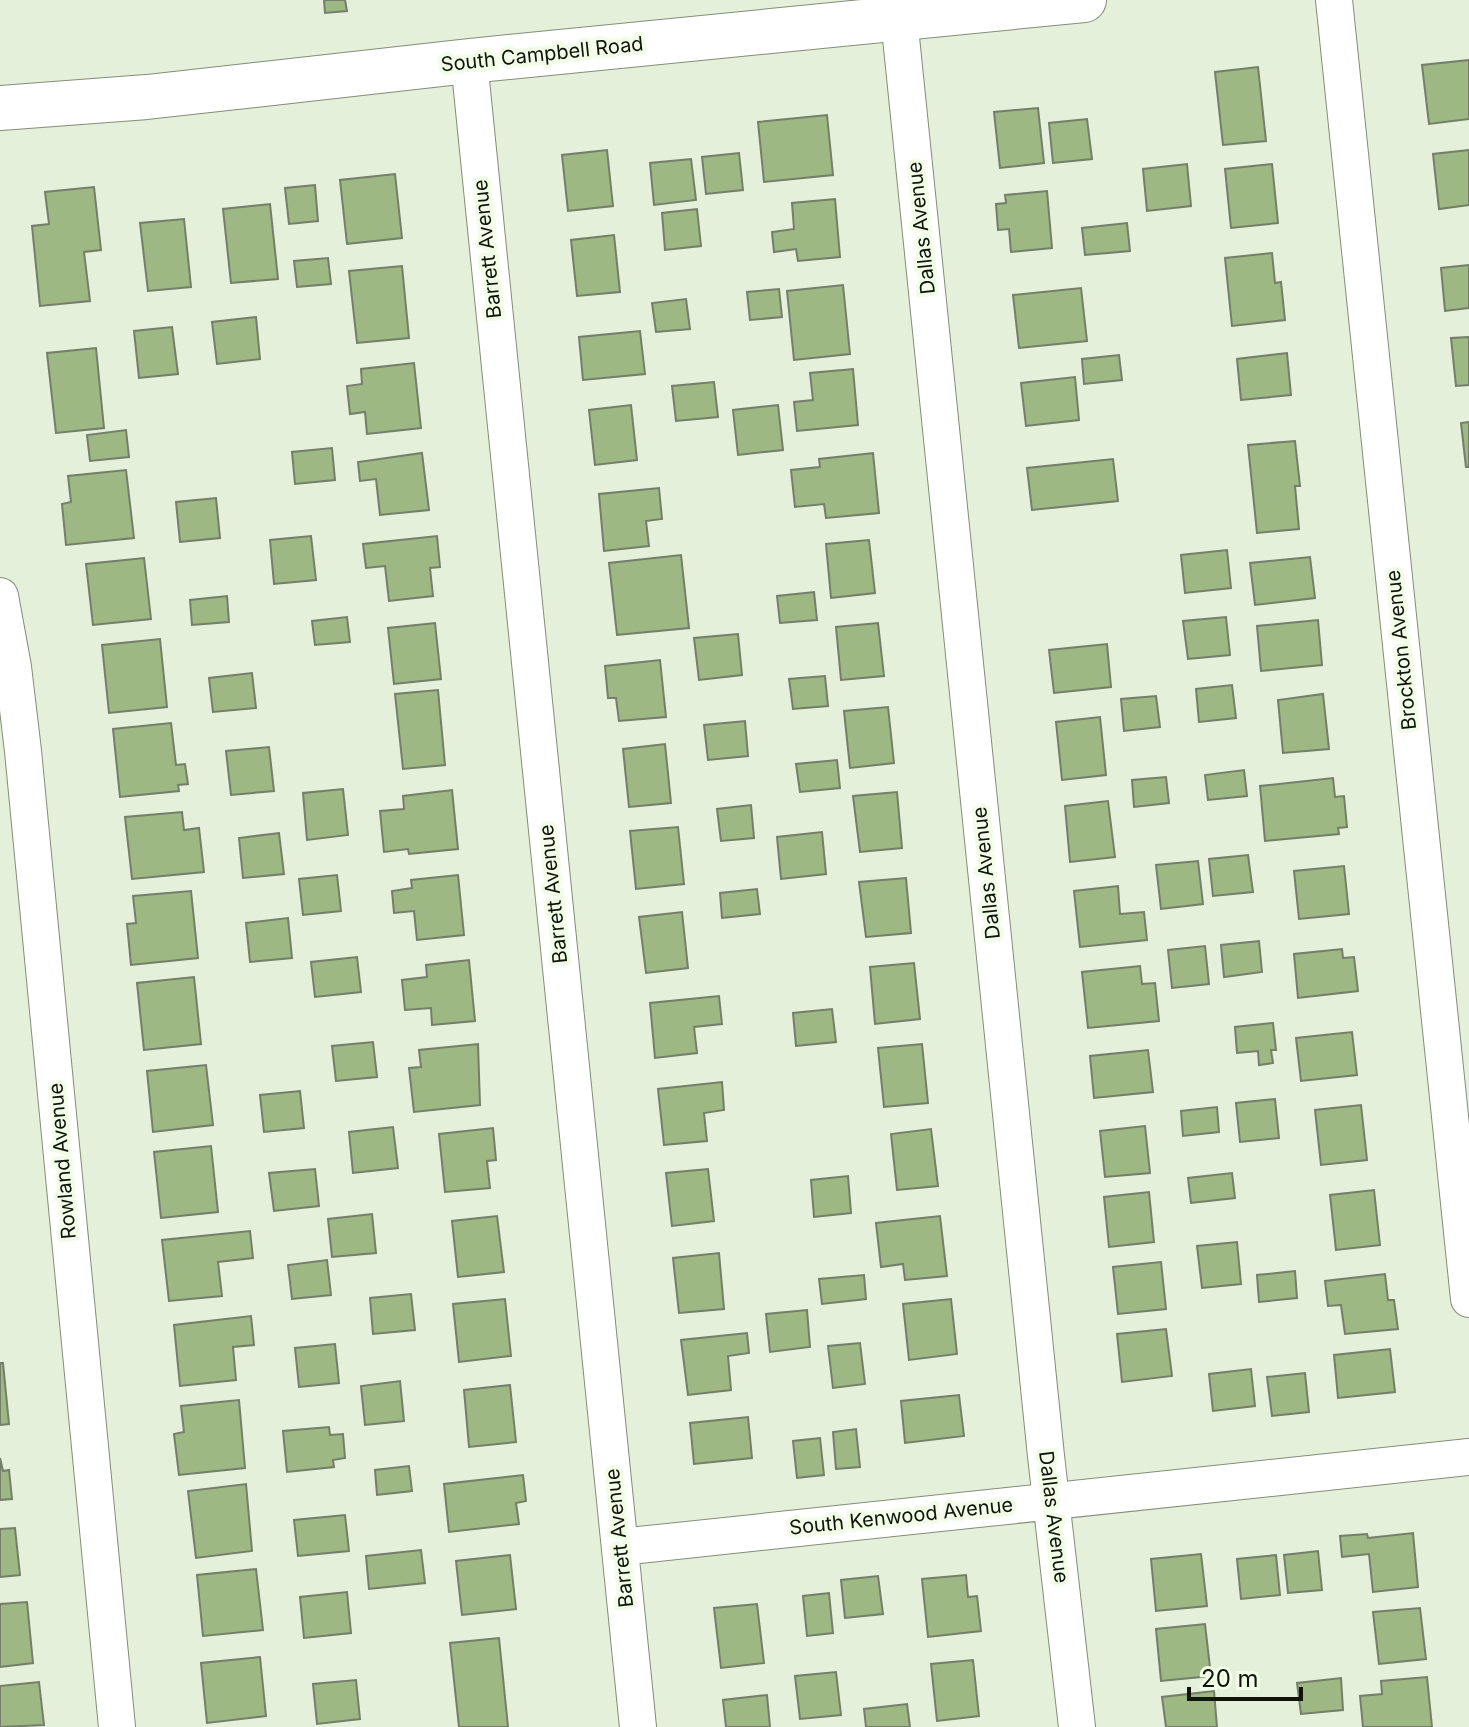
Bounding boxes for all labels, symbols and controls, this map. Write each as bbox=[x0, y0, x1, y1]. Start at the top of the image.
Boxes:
street label: South Campbell Road bbox=[439, 31, 645, 77]
street label: Dallas Avenue bbox=[902, 161, 940, 295]
street label: Barrett Avenue bbox=[468, 178, 506, 320]
street label: Brockton Avenue bbox=[1381, 569, 1421, 731]
street label: Dallas Avenue bbox=[967, 806, 1005, 940]
street label: Barrett Avenue bbox=[534, 823, 572, 965]
street label: Rowland Avenue bbox=[43, 1082, 81, 1240]
street label: Dallas Avenue bbox=[1034, 1450, 1074, 1584]
street label: Barrett Avenue bbox=[600, 1467, 638, 1609]
street label: South Kenwood Avenue bbox=[788, 1492, 1014, 1540]
scale bar bbox=[1189, 1651, 1301, 1701]
text: 20 m bbox=[1201, 1664, 1259, 1693]

